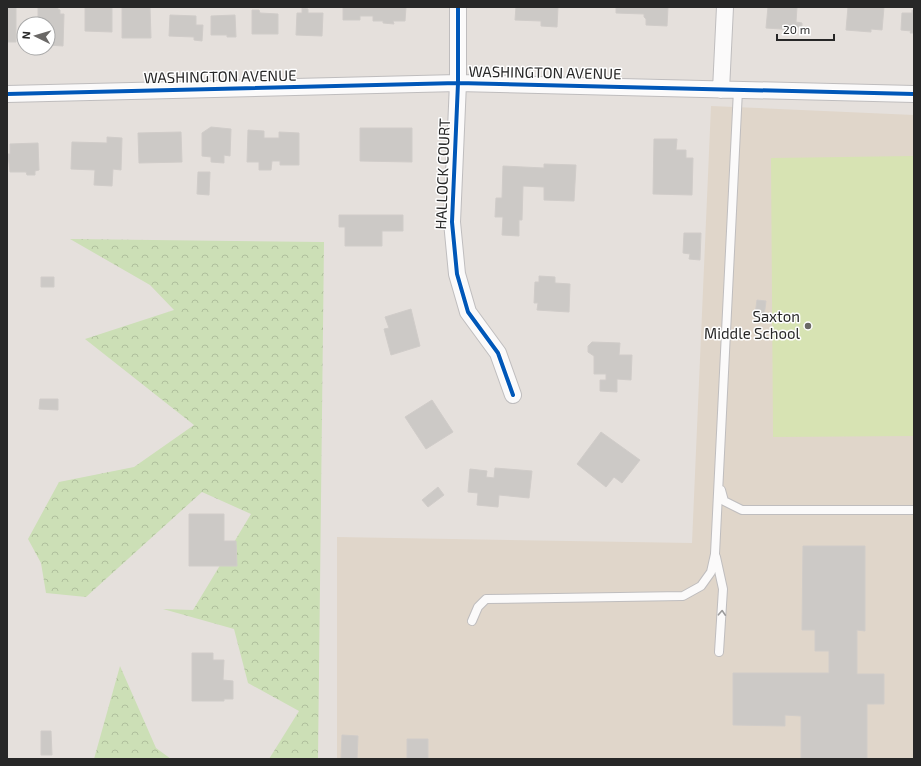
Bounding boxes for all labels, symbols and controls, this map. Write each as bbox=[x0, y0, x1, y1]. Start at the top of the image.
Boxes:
north arrow bbox=[16, 16, 56, 56]
scale bar bbox=[777, 16, 834, 42]
text: 20 m bbox=[783, 22, 810, 36]
text: N bbox=[19, 31, 32, 40]
street label: WASHINGTON AVENUE bbox=[468, 62, 622, 82]
street label: WASHINGTON AVENUE bbox=[143, 66, 297, 86]
street label: HALLOCK COURT bbox=[431, 118, 453, 230]
place label: Saxton Middle School bbox=[704, 307, 801, 342]
marker: Saxton Middle School bbox=[803, 321, 813, 331]
one-way arrow bbox=[717, 610, 726, 616]

